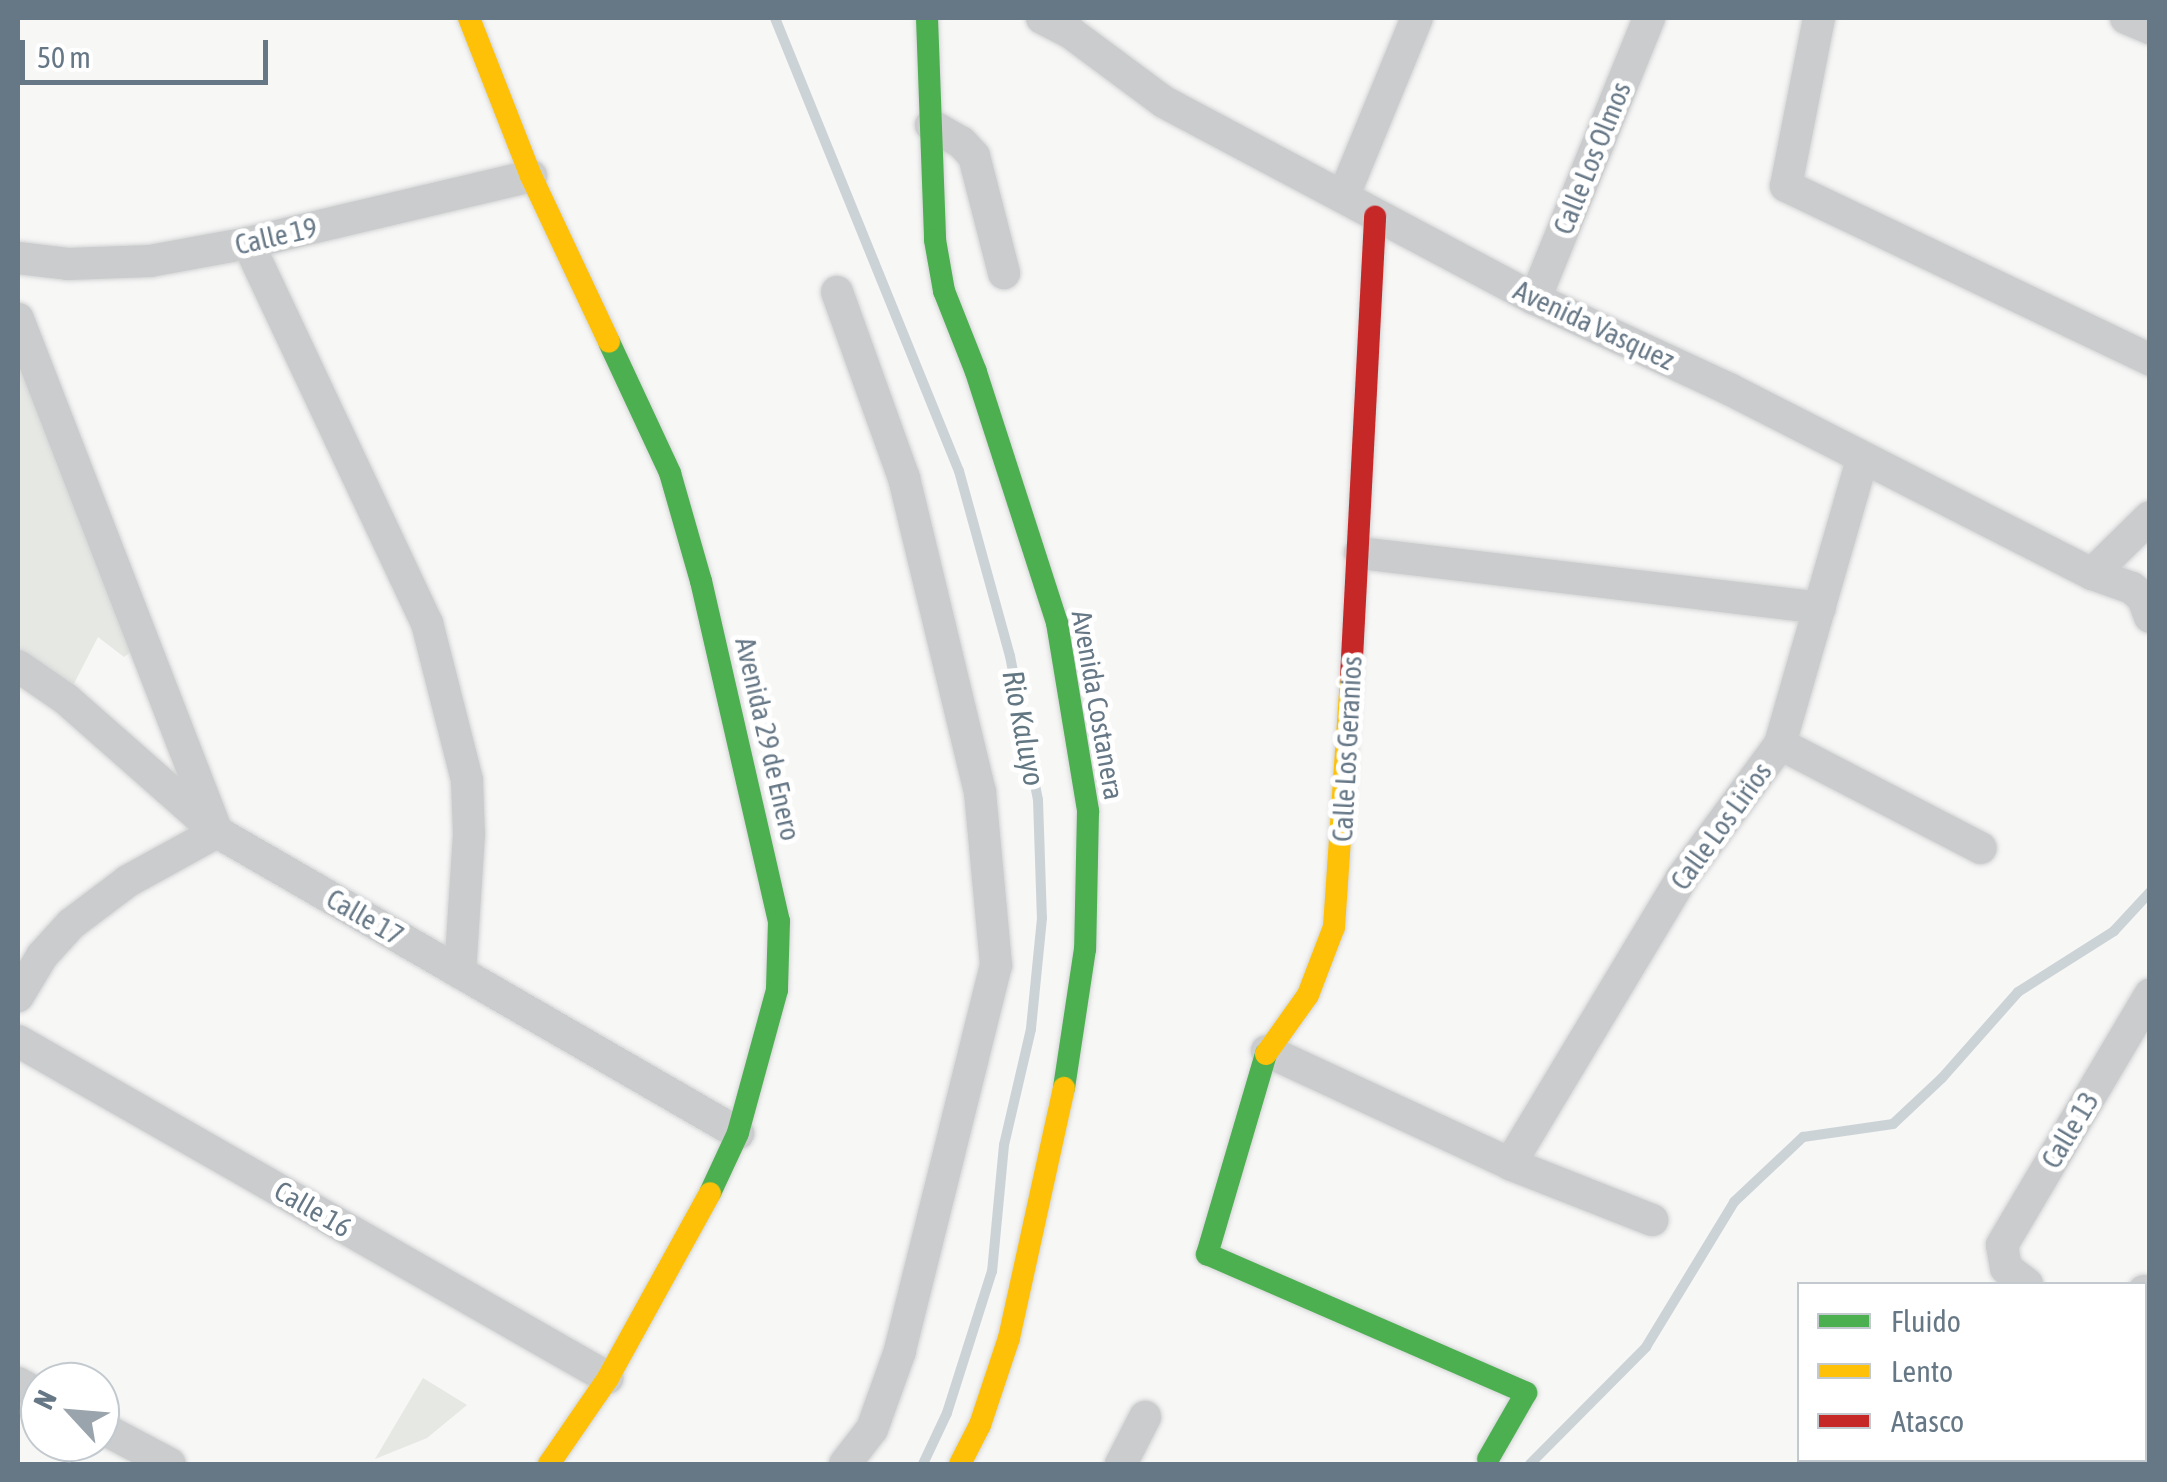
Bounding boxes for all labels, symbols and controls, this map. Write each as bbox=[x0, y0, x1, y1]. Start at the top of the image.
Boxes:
scale bar bbox=[25, 20, 272, 82]
text: 50 m bbox=[37, 40, 91, 74]
street label: Calle Los Olmos bbox=[1546, 77, 1638, 239]
street label: Calle 19 bbox=[232, 210, 320, 262]
street label: Avenida Vasquez bbox=[1508, 273, 1680, 377]
street label: Avenida Costanera bbox=[1065, 608, 1131, 802]
street label: Avenida 29 de Enero bbox=[728, 634, 808, 844]
street label: Calle Los Geranios bbox=[1325, 655, 1369, 843]
water label: Rio Kaluyo bbox=[995, 667, 1053, 789]
street label: Calle Los Lirios bbox=[1663, 756, 1779, 896]
street label: Calle 17 bbox=[321, 882, 409, 952]
street label: Calle 13 bbox=[2034, 1086, 2106, 1174]
street label: Calle 16 bbox=[269, 1174, 357, 1244]
legend bbox=[1797, 1282, 2147, 1462]
text: Fluido bbox=[1891, 1304, 1961, 1338]
text: Lento bbox=[1891, 1354, 1953, 1388]
north arrow bbox=[20, 1362, 120, 1462]
text: N bbox=[27, 1385, 63, 1414]
text: Atasco bbox=[1891, 1404, 1964, 1438]

